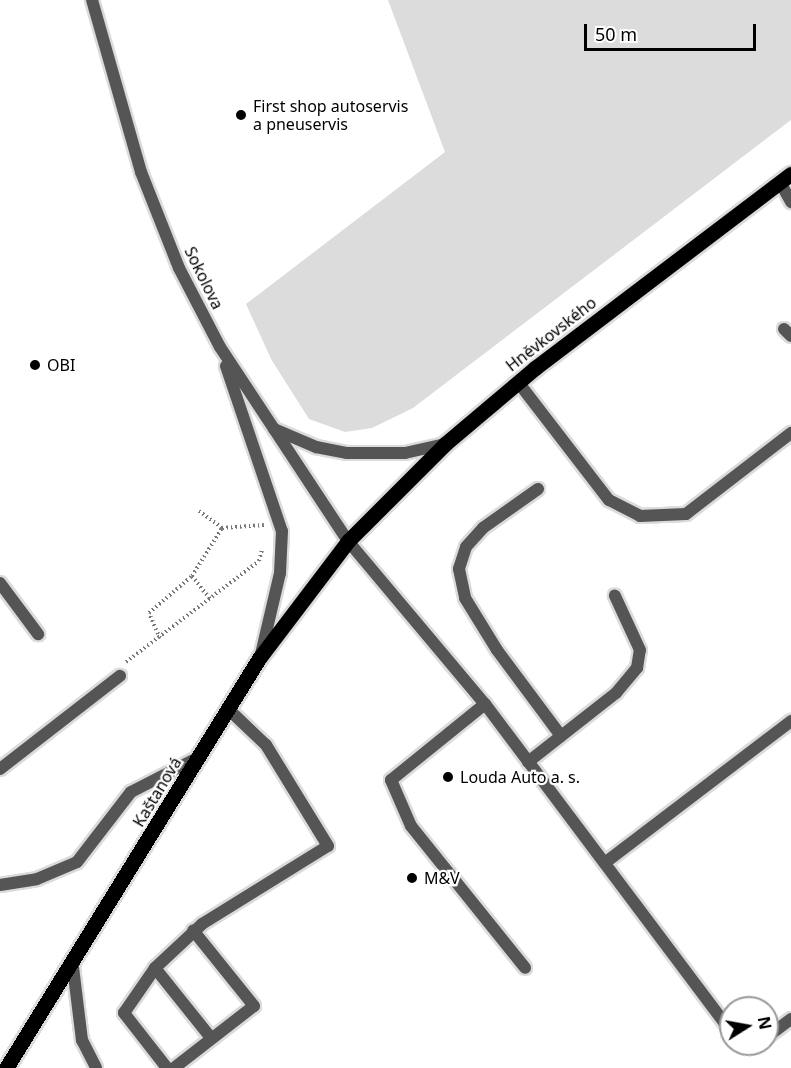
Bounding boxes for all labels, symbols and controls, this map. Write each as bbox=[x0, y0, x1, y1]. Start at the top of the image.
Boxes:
scale bar bbox=[587, 12, 760, 50]
text: 50 m bbox=[595, 22, 637, 46]
place label: First shop autoservis a pneuservis bbox=[253, 96, 408, 134]
marker: First shop autoservis a pneuservis bbox=[234, 108, 248, 122]
street label: Sokolova bbox=[181, 244, 227, 312]
street label: Hněvkovského bbox=[502, 293, 600, 375]
place label: OBI bbox=[47, 355, 75, 375]
marker: OBI bbox=[28, 358, 42, 372]
street label: Kaštanová bbox=[129, 754, 185, 830]
place label: Louda Auto a. s. bbox=[460, 767, 580, 787]
marker: Louda Auto a. s. bbox=[441, 770, 455, 784]
place label: M&V bbox=[424, 868, 460, 888]
marker: M&V bbox=[405, 871, 419, 885]
north arrow bbox=[719, 996, 779, 1056]
text: N bbox=[753, 1014, 777, 1031]

